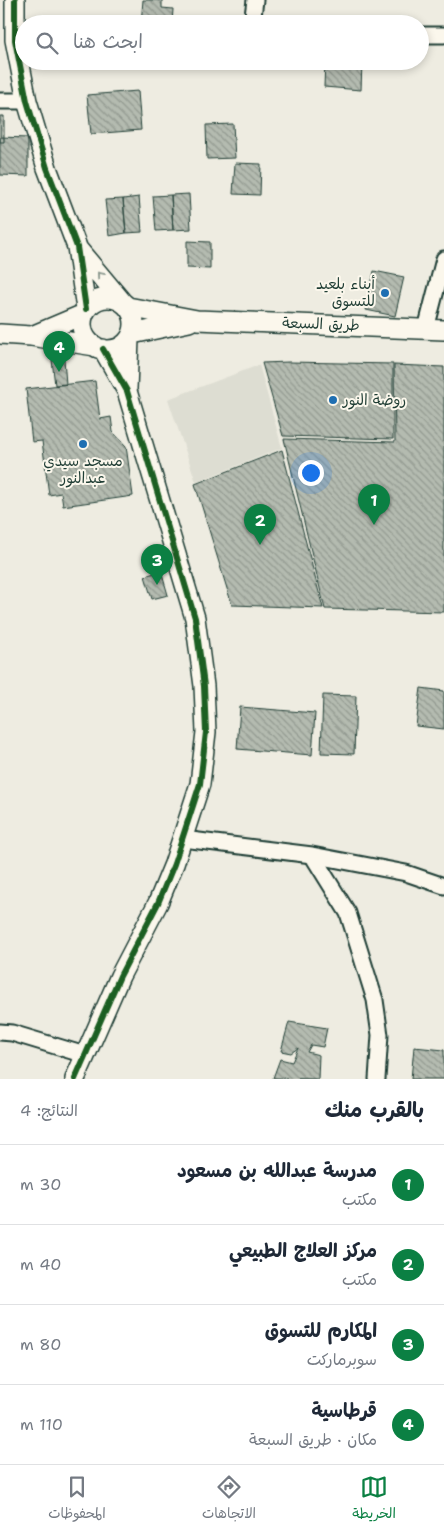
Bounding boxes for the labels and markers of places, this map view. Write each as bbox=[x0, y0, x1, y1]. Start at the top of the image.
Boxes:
place label: أبناء بلعيد للتسوق bbox=[316, 274, 375, 311]
marker: أبناء بلعيد للتسوق bbox=[379, 287, 391, 299]
pin: 4 bbox=[43, 331, 75, 372]
place label: روضة النور bbox=[342, 390, 406, 410]
marker: روضة النور bbox=[327, 394, 339, 406]
marker: مسجد سيدي عبدالنور bbox=[77, 438, 89, 450]
place label: مسجد سيدي عبدالنور bbox=[43, 451, 123, 488]
pin: 1 bbox=[358, 484, 390, 525]
pin: 2 bbox=[244, 504, 276, 545]
pin: 3 bbox=[141, 544, 173, 585]

